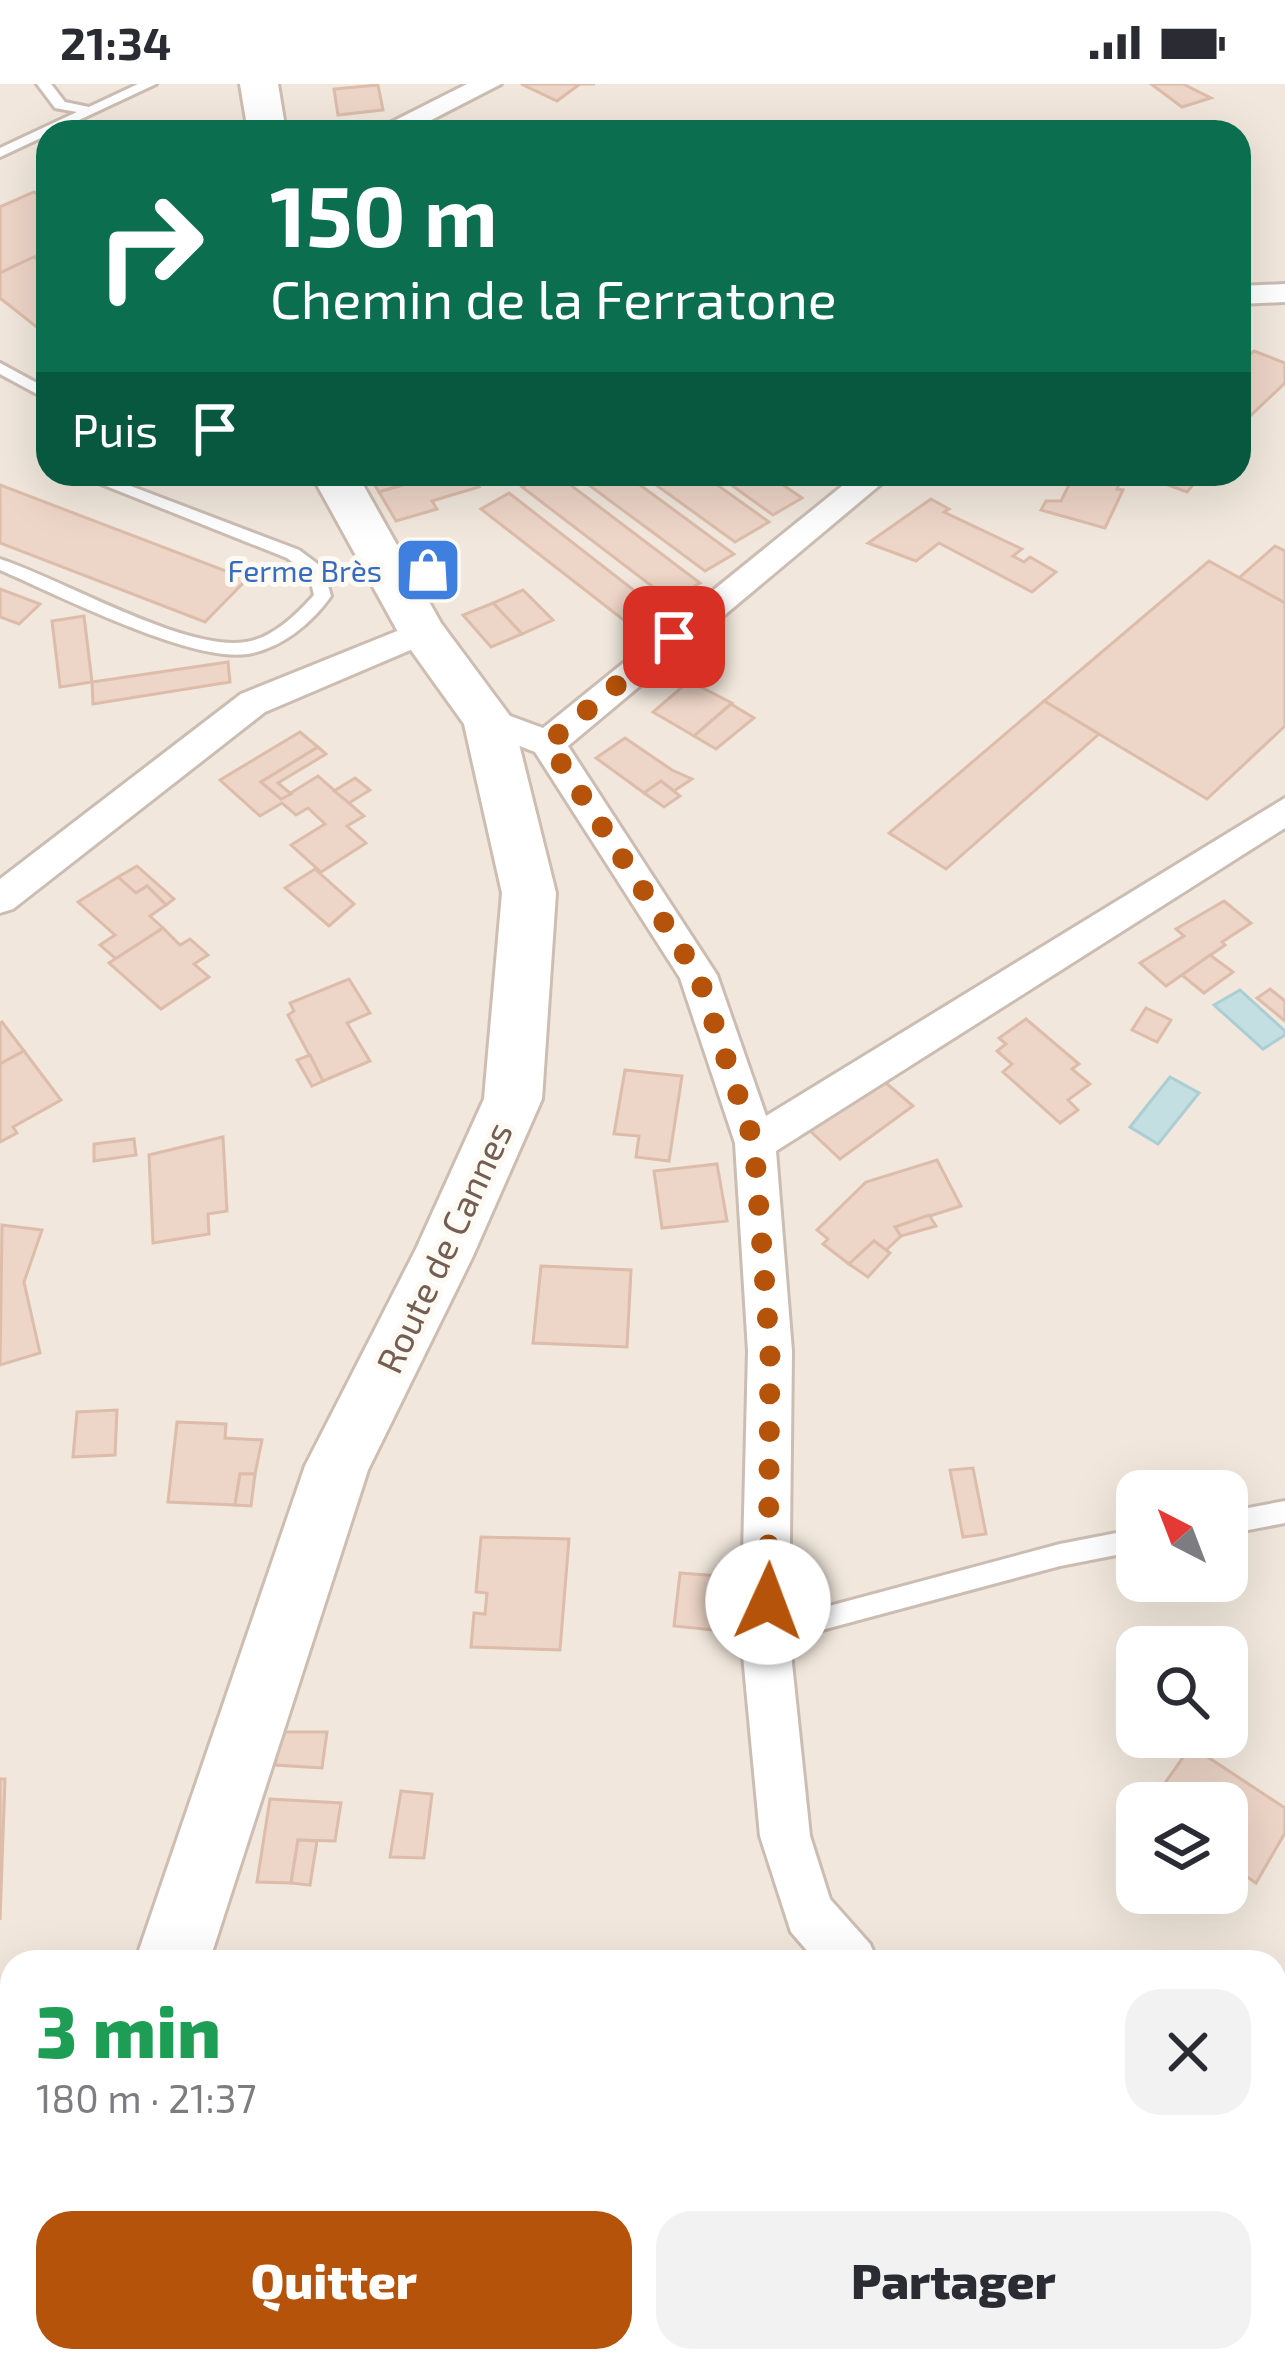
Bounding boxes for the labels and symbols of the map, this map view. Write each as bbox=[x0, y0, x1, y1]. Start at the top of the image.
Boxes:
shop icon: Ferme Brès bbox=[393, 535, 463, 605]
place label: Ferme Brès bbox=[228, 552, 382, 588]
pin bbox=[623, 586, 725, 688]
street label: Route de Cannes bbox=[366, 1115, 520, 1379]
north arrow bbox=[1116, 1470, 1248, 1602]
position arrow bbox=[705, 1539, 831, 1665]

